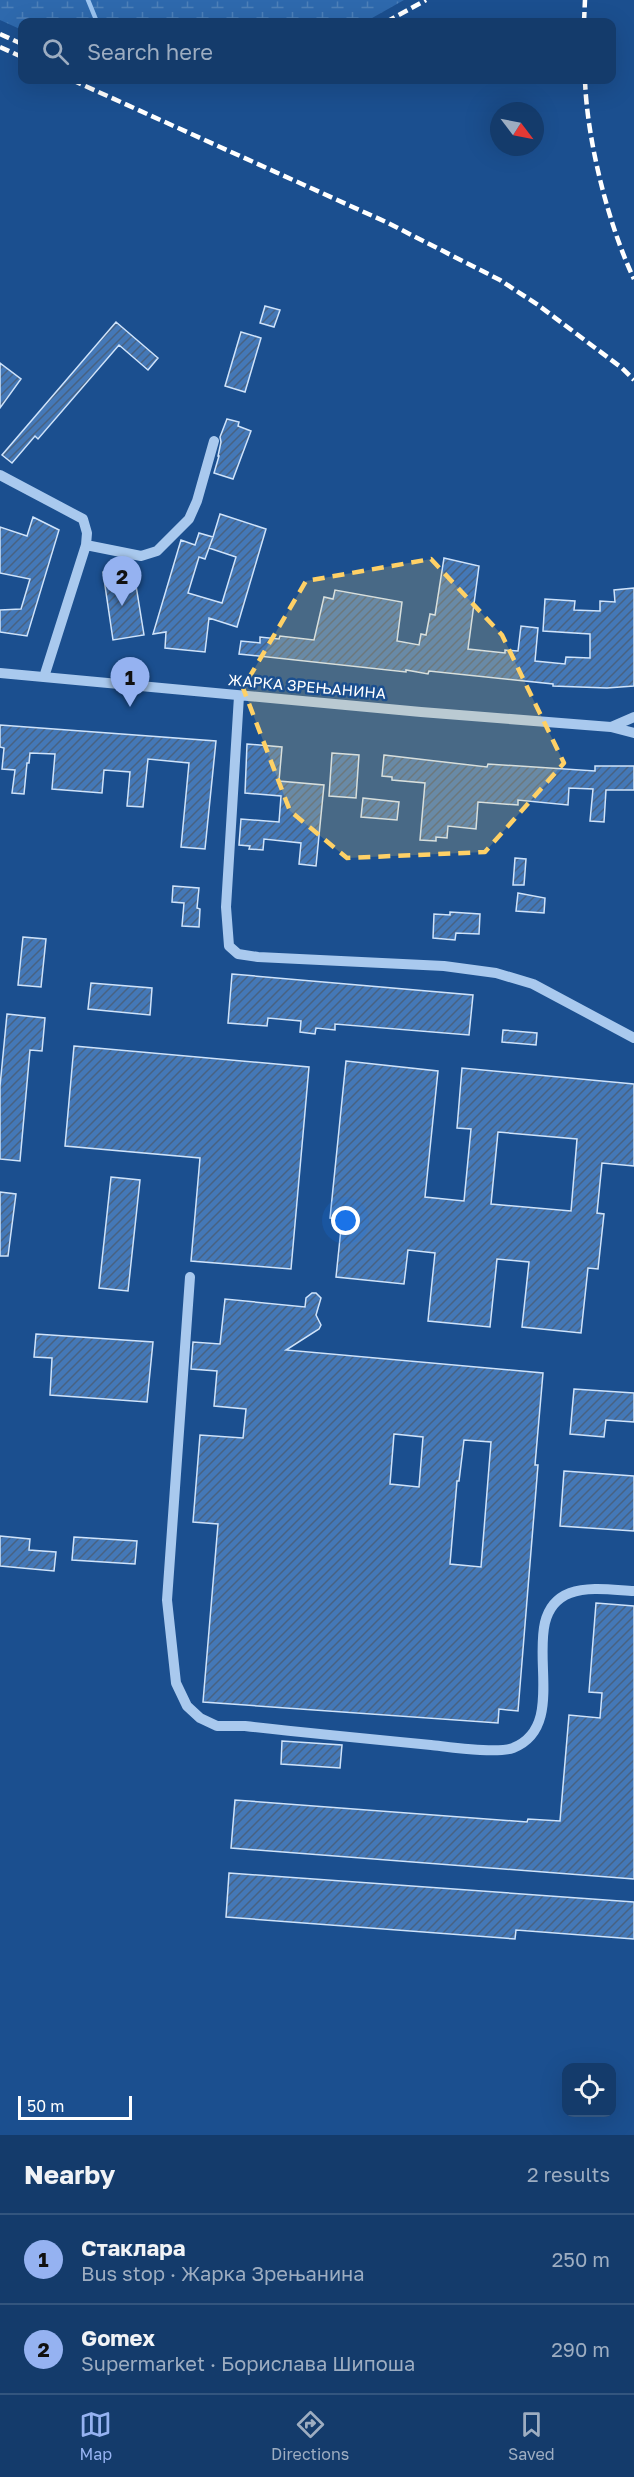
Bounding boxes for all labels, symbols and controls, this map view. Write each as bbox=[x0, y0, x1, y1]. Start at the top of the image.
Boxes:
search box bbox=[18, 18, 616, 84]
icon: search bbox=[39, 35, 72, 68]
text: Search here bbox=[87, 38, 213, 65]
north arrow bbox=[490, 102, 544, 156]
pin: 2 bbox=[102, 556, 142, 606]
pin: 1 bbox=[110, 658, 150, 707]
street label: ЖАРКА ЗРЕЊАНИНА bbox=[227, 670, 387, 702]
your location bbox=[331, 1206, 360, 1235]
map controls bbox=[562, 2063, 616, 2117]
button: locate bbox=[562, 2063, 616, 2117]
scale bar bbox=[18, 2093, 132, 2120]
text: 50 m bbox=[27, 2096, 64, 2116]
text: Nearby bbox=[24, 2159, 115, 2190]
text: 2 results bbox=[527, 2162, 610, 2186]
text: Стаклара bbox=[81, 2234, 186, 2261]
text: 1 bbox=[38, 2247, 49, 2271]
text: 250 m bbox=[552, 2247, 610, 2271]
text: Bus stop · Жарка Зрењанина bbox=[81, 2261, 365, 2285]
text: Gomex bbox=[81, 2324, 155, 2351]
text: 2 bbox=[37, 2337, 50, 2361]
text: 290 m bbox=[551, 2337, 610, 2361]
text: Supermarket · Борислава Шипоша bbox=[81, 2351, 415, 2375]
tab: Map bbox=[79, 2408, 112, 2464]
tab: Directions bbox=[271, 2408, 349, 2464]
tab: Saved bbox=[508, 2408, 555, 2464]

